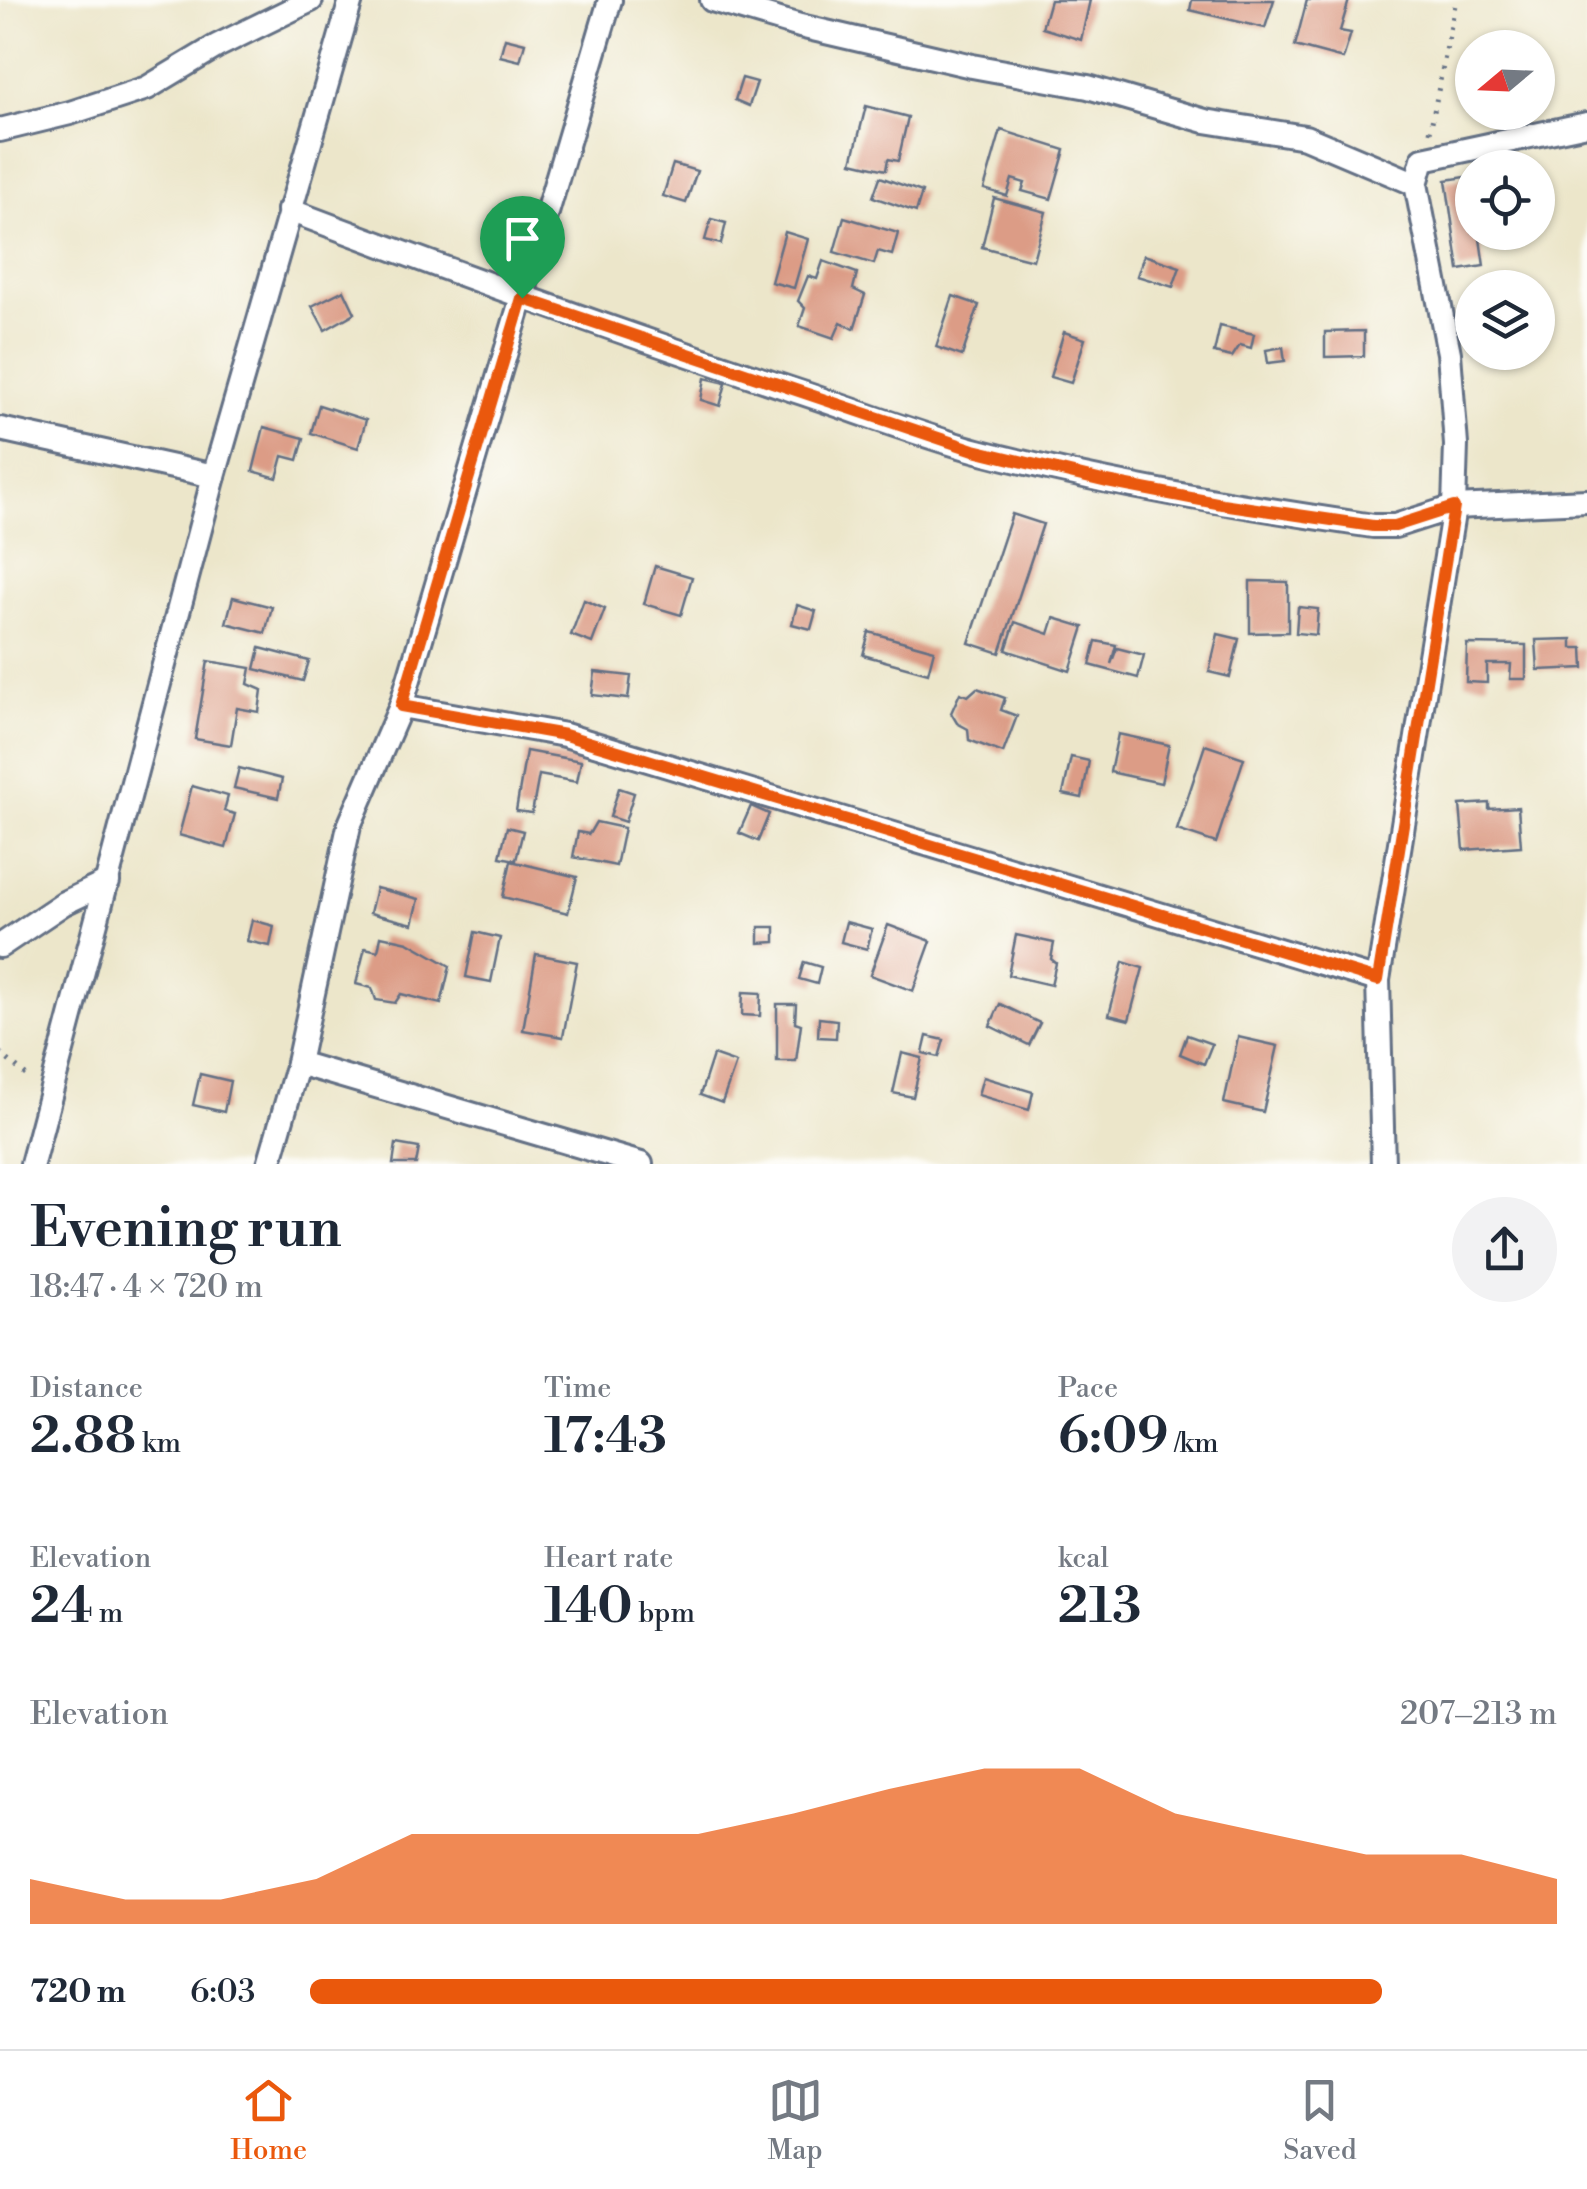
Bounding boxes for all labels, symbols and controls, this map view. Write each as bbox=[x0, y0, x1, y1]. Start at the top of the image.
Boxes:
north arrow bbox=[1455, 30, 1555, 130]
map controls bbox=[1455, 30, 1555, 370]
button: locate bbox=[1455, 150, 1555, 250]
pin bbox=[480, 196, 565, 299]
icon: arrive bbox=[495, 211, 550, 266]
button: layers bbox=[1455, 270, 1555, 370]
text: Evening run bbox=[30, 1195, 342, 1264]
button: share bbox=[1452, 1197, 1557, 1302]
text: 18:47 · 4 × 720 m bbox=[30, 1267, 263, 1307]
text: Distance bbox=[30, 1371, 143, 1406]
text: Time bbox=[544, 1371, 611, 1406]
text: Pace bbox=[1058, 1371, 1118, 1406]
text: 2.88 bbox=[30, 1406, 136, 1468]
text: 17:43 bbox=[544, 1406, 667, 1468]
text: 6:09 bbox=[1058, 1406, 1168, 1468]
text: km bbox=[136, 1426, 181, 1461]
text: /km bbox=[1168, 1426, 1219, 1461]
text: Elevation bbox=[30, 1541, 151, 1576]
text: Heart rate bbox=[544, 1541, 673, 1576]
text: kcal bbox=[1058, 1541, 1109, 1576]
text: 24 bbox=[30, 1576, 93, 1638]
text: 140 bbox=[544, 1576, 633, 1638]
text: 213 bbox=[1058, 1576, 1141, 1638]
text: m bbox=[93, 1596, 123, 1631]
text: bpm bbox=[633, 1596, 695, 1631]
text: Elevation bbox=[30, 1694, 169, 1734]
text: 207–213 m bbox=[1400, 1694, 1557, 1734]
text: 720 m bbox=[30, 1972, 126, 2012]
text: 6:03 bbox=[190, 1972, 256, 2012]
tab: Home bbox=[230, 2073, 307, 2168]
tab: Map bbox=[768, 2073, 823, 2168]
tab: Saved bbox=[1283, 2073, 1357, 2168]

